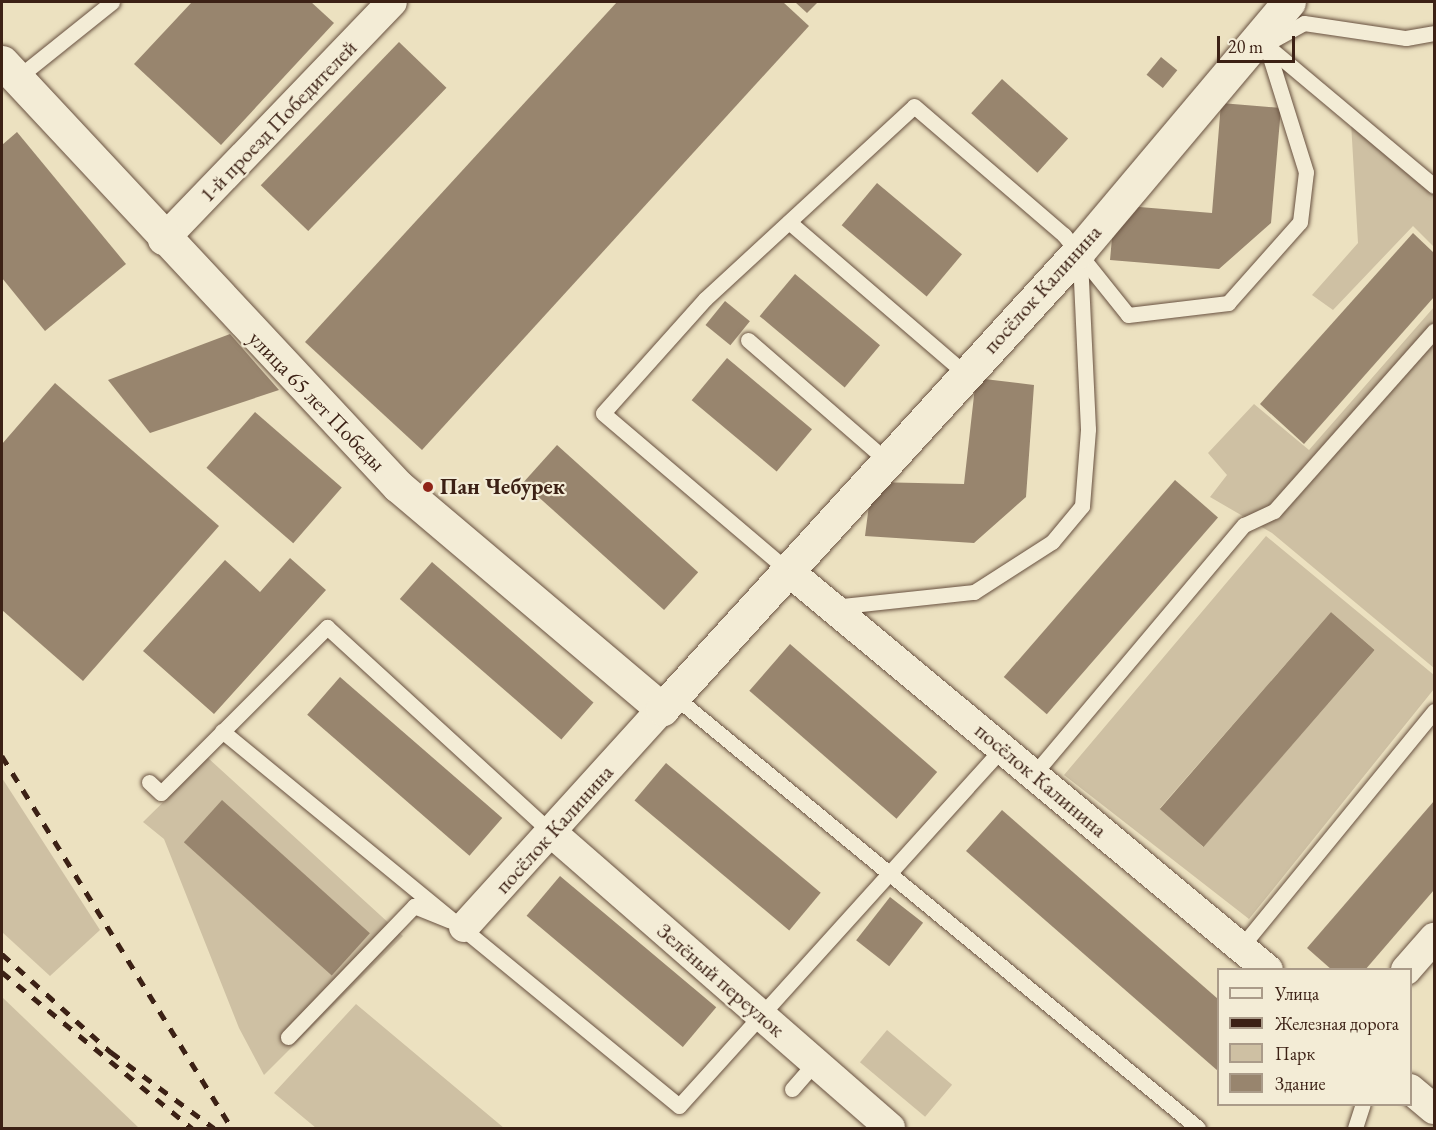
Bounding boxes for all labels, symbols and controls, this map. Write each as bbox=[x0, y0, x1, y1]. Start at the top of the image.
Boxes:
scale bar bbox=[1220, 24, 1298, 62]
street label: 1-й проезд Победителей bbox=[194, 34, 362, 208]
text: 20 m bbox=[1228, 35, 1263, 58]
street label: посёлок Калинина bbox=[977, 219, 1107, 359]
street label: улица 65 лет Победы bbox=[243, 325, 391, 477]
place label: Пан Чебурек bbox=[440, 474, 565, 500]
marker: Пан Чебурек bbox=[421, 480, 435, 494]
street label: посёлок Калинина bbox=[970, 717, 1112, 843]
street label: посёлок Калинина bbox=[489, 759, 619, 899]
street label: Зелёный переулок bbox=[652, 917, 790, 1043]
legend bbox=[1217, 968, 1412, 1106]
text: Улица bbox=[1275, 982, 1319, 1005]
text: Железная дорога bbox=[1275, 1012, 1399, 1035]
text: Парк bbox=[1275, 1042, 1315, 1065]
text: Здание bbox=[1275, 1072, 1325, 1095]

